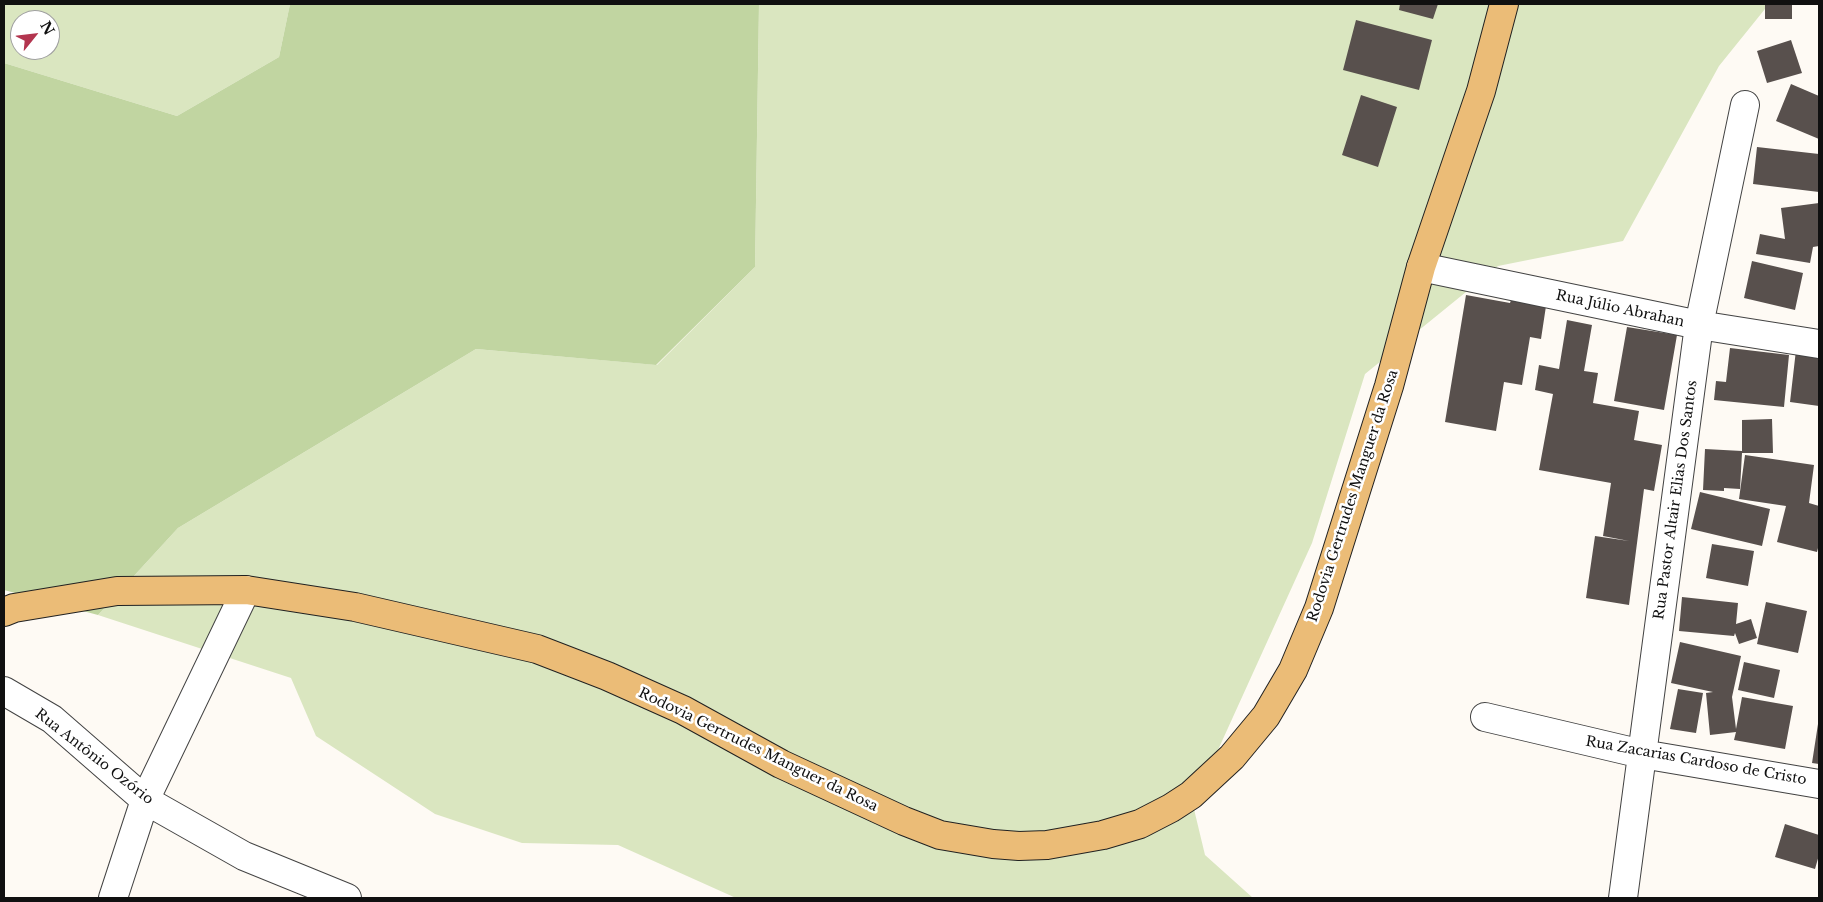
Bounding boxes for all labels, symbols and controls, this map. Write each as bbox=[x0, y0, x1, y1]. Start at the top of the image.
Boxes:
north arrow bbox=[10, 10, 60, 60]
text: N bbox=[36, 18, 58, 38]
street label: Rua Júlio Abrahan bbox=[1554, 287, 1686, 331]
street label: Rodovia Gertrudes Manguer da Rosa bbox=[1304, 368, 1402, 624]
street label: Rua Pastor Altair Elias Dos Santos bbox=[1651, 379, 1701, 621]
street label: Rodovia Gertrudes Manguer da Rosa bbox=[636, 685, 880, 815]
street label: Rua Antônio Ozório bbox=[32, 706, 156, 808]
street label: Rua Zacarias Cardoso de Cristo bbox=[1584, 733, 1808, 789]

